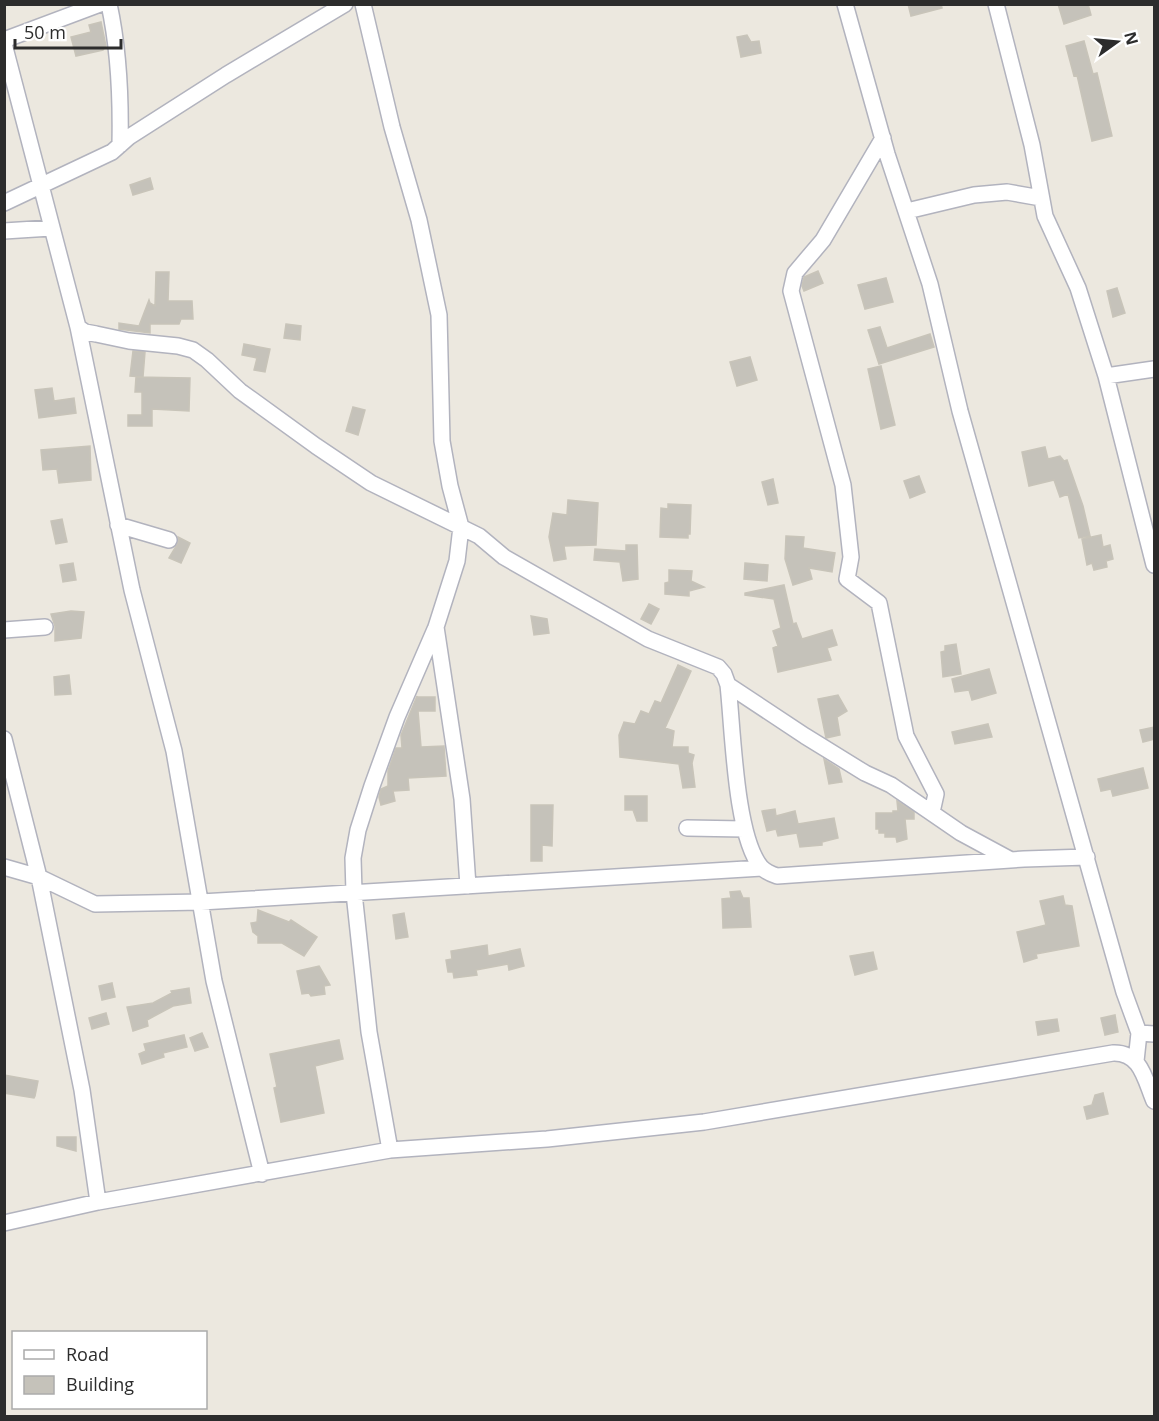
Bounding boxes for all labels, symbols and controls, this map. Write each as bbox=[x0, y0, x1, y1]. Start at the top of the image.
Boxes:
scale bar bbox=[15, 12, 122, 50]
north arrow bbox=[1087, 12, 1147, 72]
text: 50 m bbox=[24, 20, 66, 44]
text: N bbox=[1119, 29, 1144, 47]
legend bbox=[12, 1331, 207, 1409]
text: Road bbox=[66, 1342, 109, 1366]
text: Building bbox=[66, 1372, 134, 1396]

